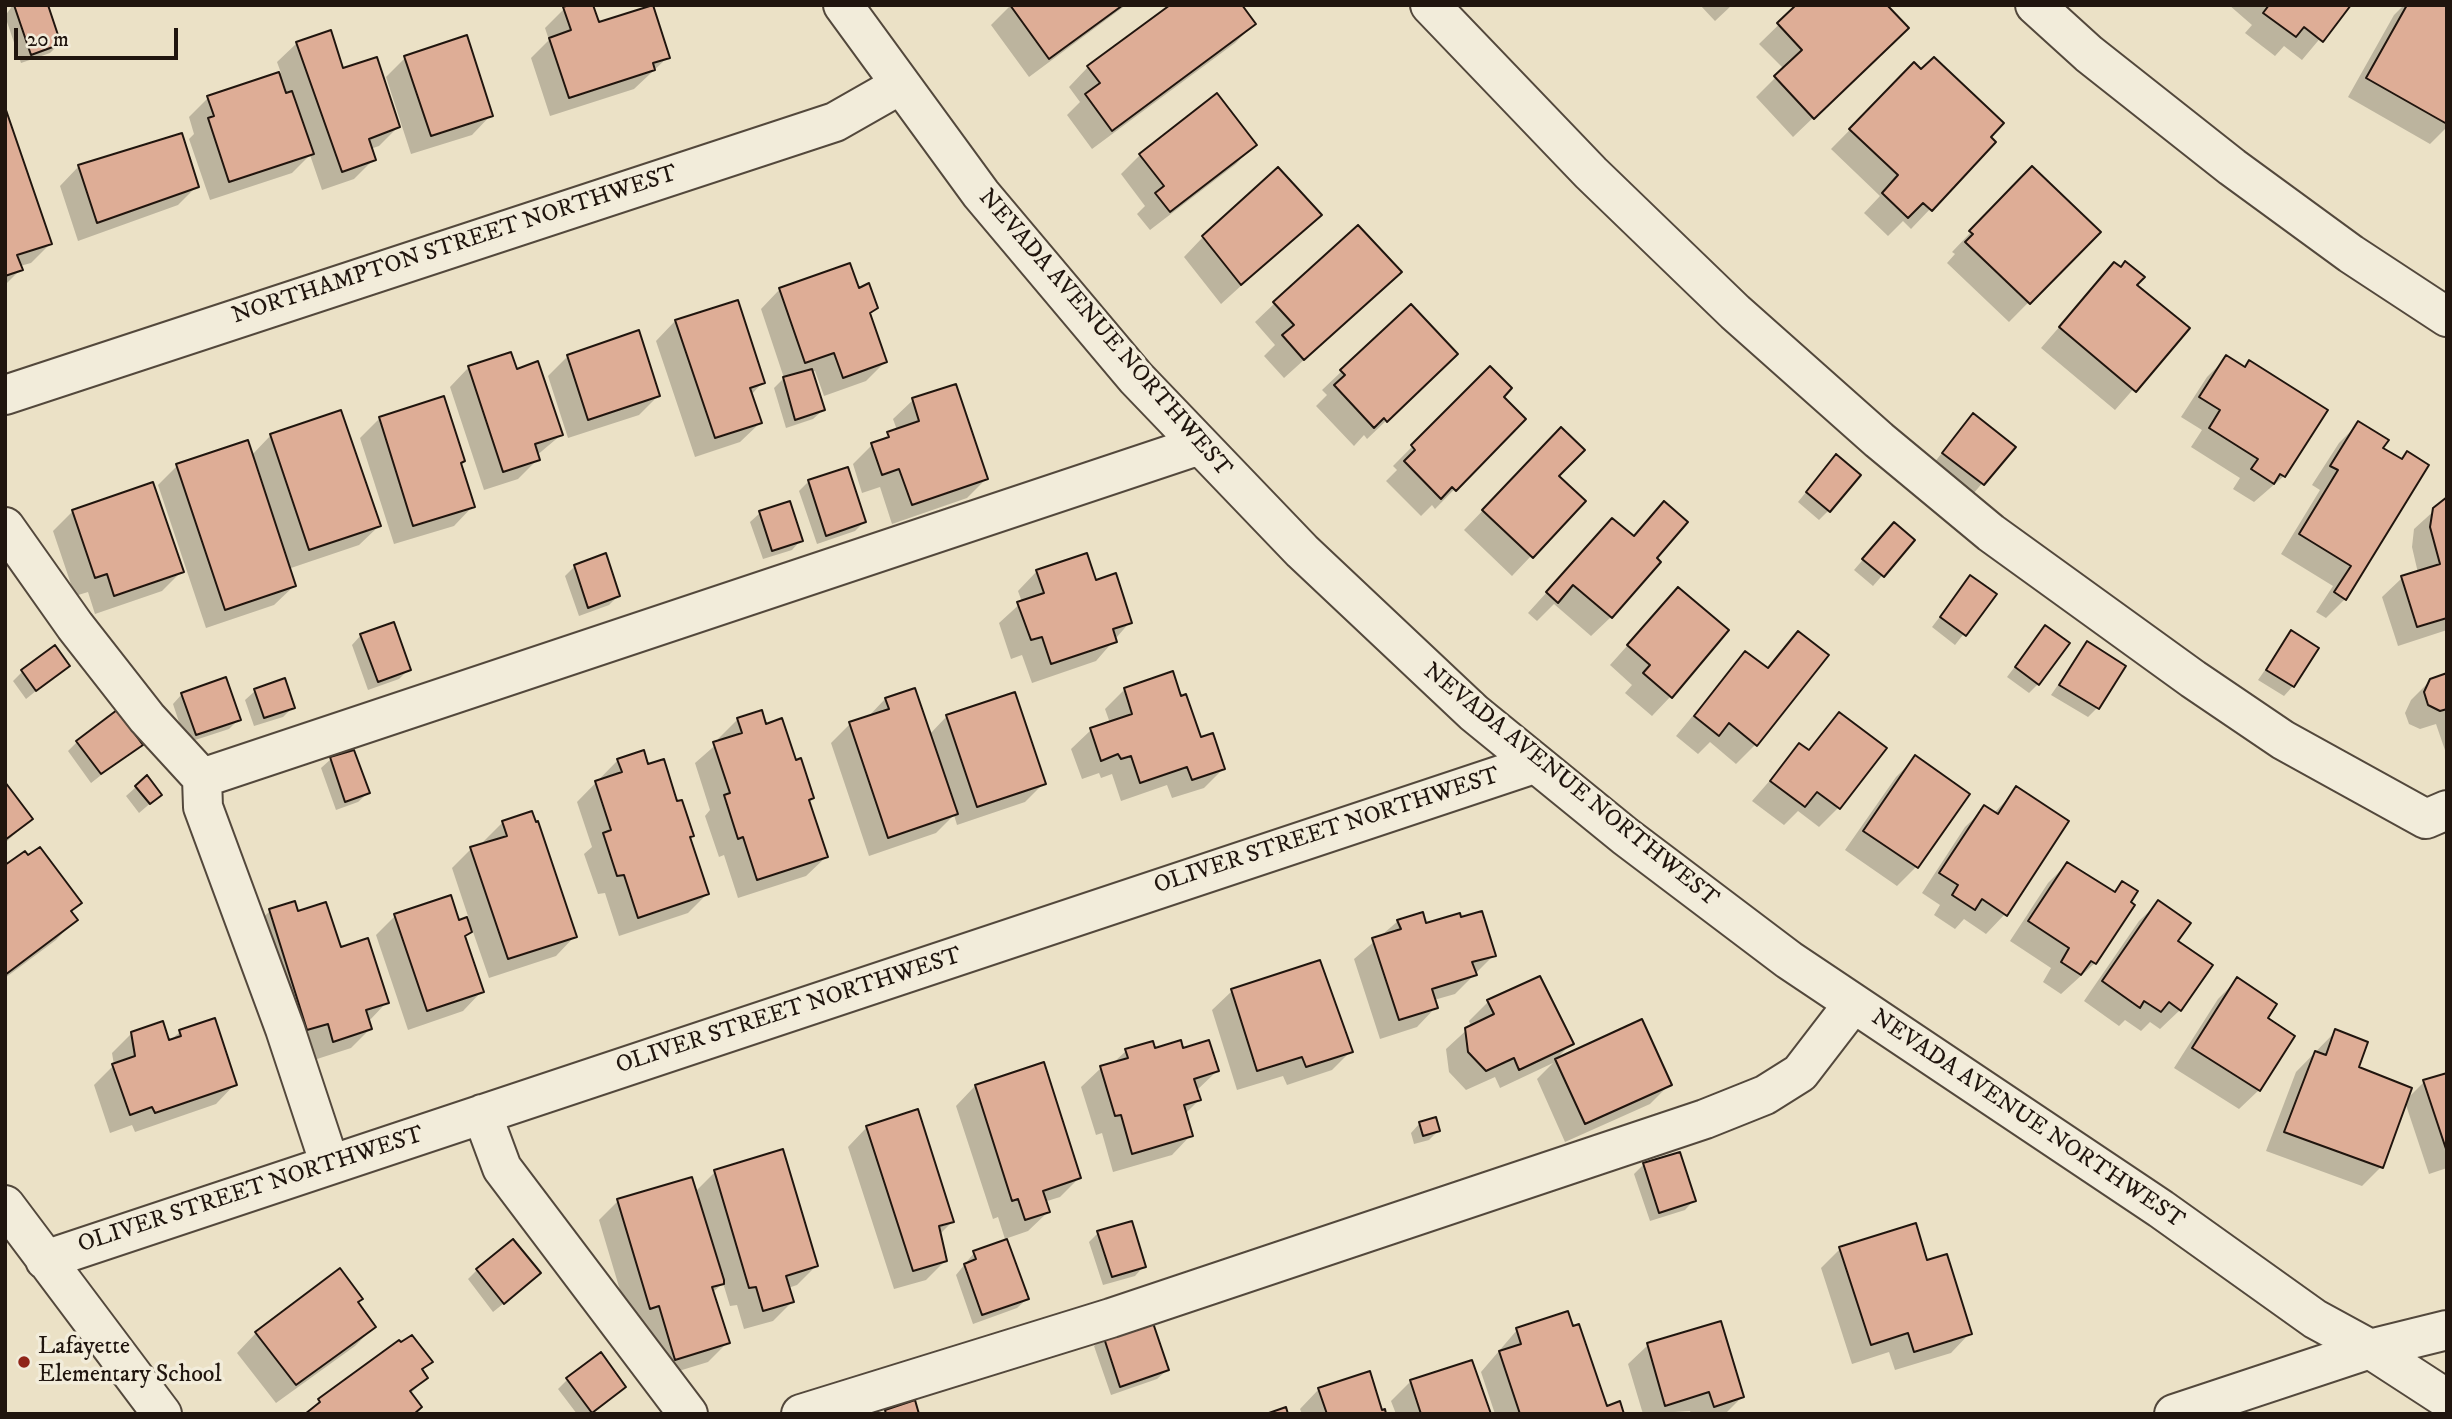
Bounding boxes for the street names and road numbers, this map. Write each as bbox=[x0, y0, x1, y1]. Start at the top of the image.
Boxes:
street label: NORTHAMPTON STREET NORTHWEST bbox=[229, 160, 681, 332]
street label: NEVADA AVENUE NORTHWEST bbox=[971, 184, 1237, 484]
street label: NEVADA AVENUE NORTHWEST bbox=[1417, 658, 1723, 914]
street label: OLIVER STREET NORTHWEST bbox=[1151, 762, 1503, 902]
street label: OLIVER STREET NORTHWEST bbox=[613, 942, 965, 1082]
street label: NEVADA AVENUE NORTHWEST bbox=[1865, 1004, 2189, 1236]
street label: OLIVER STREET NORTHWEST bbox=[75, 1121, 427, 1261]

